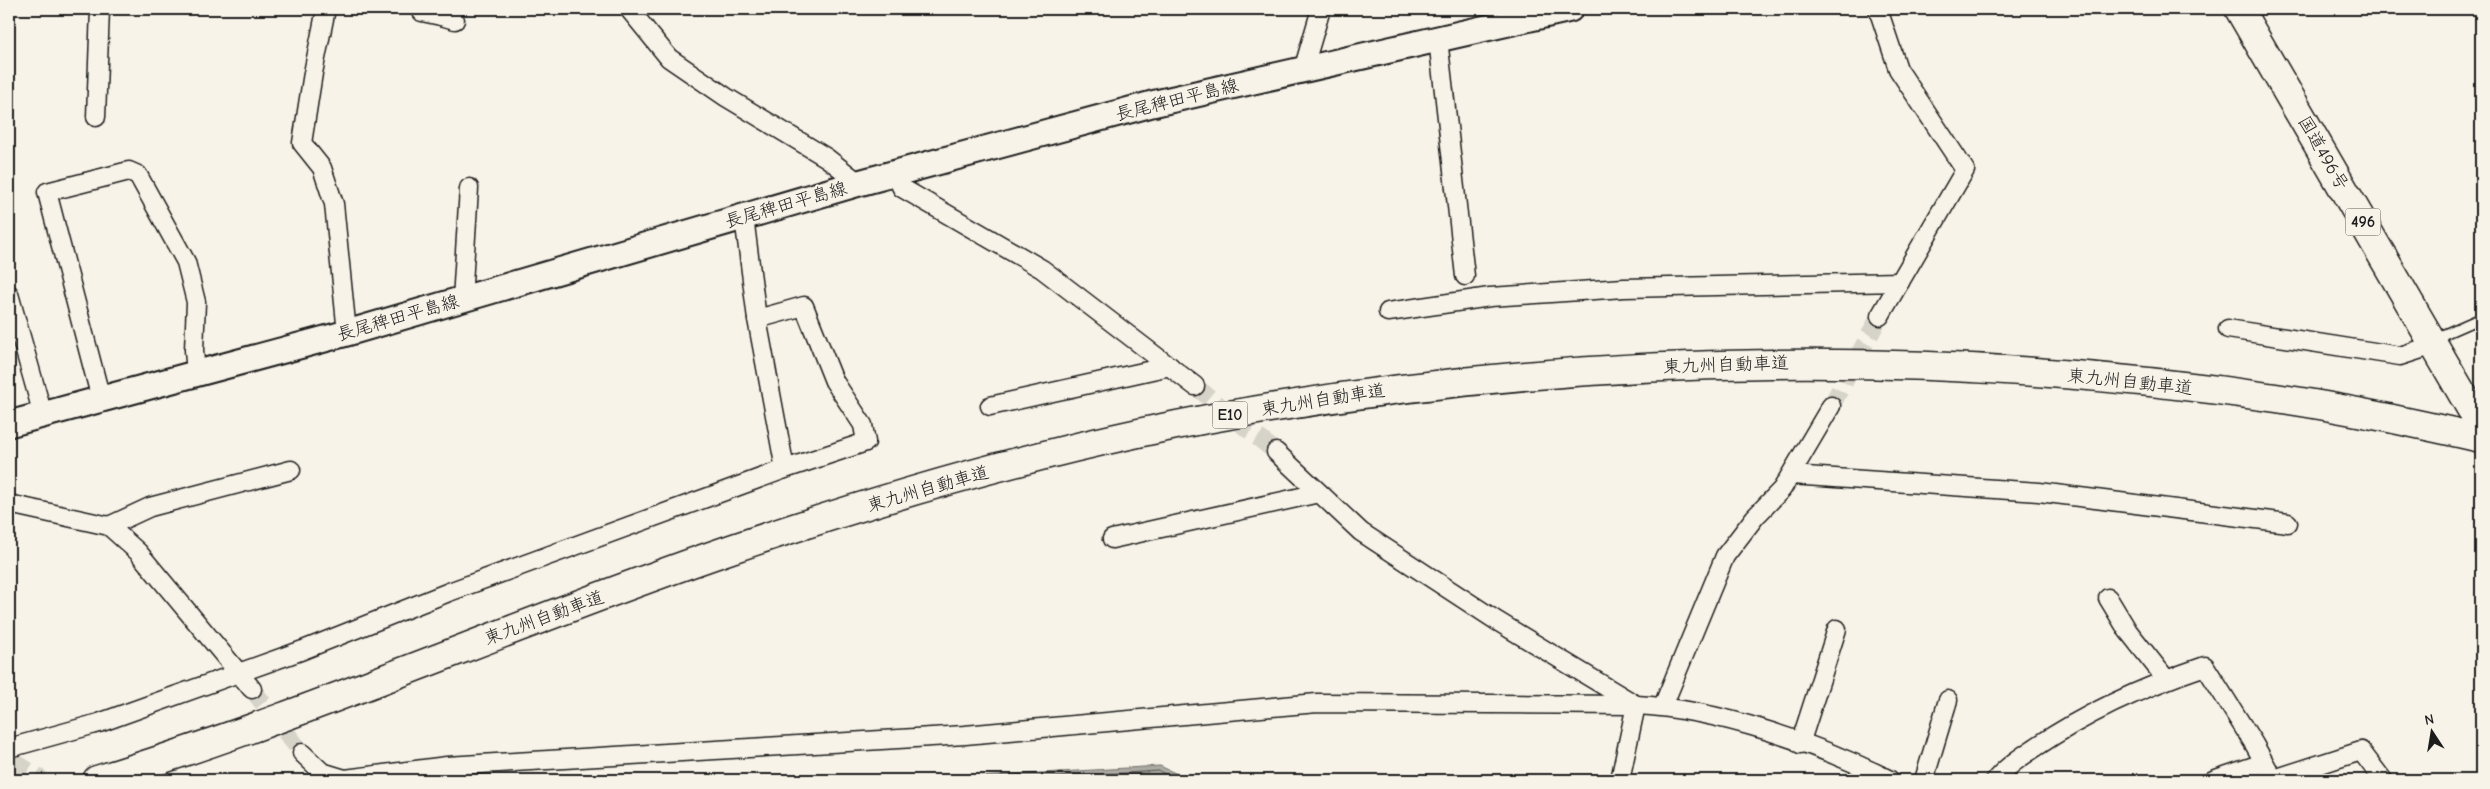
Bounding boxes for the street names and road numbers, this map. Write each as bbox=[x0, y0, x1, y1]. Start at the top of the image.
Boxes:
street label: 長尾稗田平島線 bbox=[1113, 75, 1241, 125]
street label: 国道496号 bbox=[2293, 112, 2353, 194]
street label: 長尾稗田平島線 bbox=[723, 178, 849, 232]
road number: 496 bbox=[2346, 208, 2380, 236]
street label: 長尾稗田平島線 bbox=[335, 291, 461, 345]
street label: 東九州自動車道 bbox=[1663, 352, 1789, 378]
street label: 東九州自動車道 bbox=[2066, 365, 2194, 399]
street label: 東九州自動車道 bbox=[1259, 380, 1387, 420]
road number: E10 bbox=[1212, 402, 1248, 428]
street label: 東九州自動車道 bbox=[865, 462, 991, 516]
street label: 東九州自動車道 bbox=[481, 587, 607, 649]

